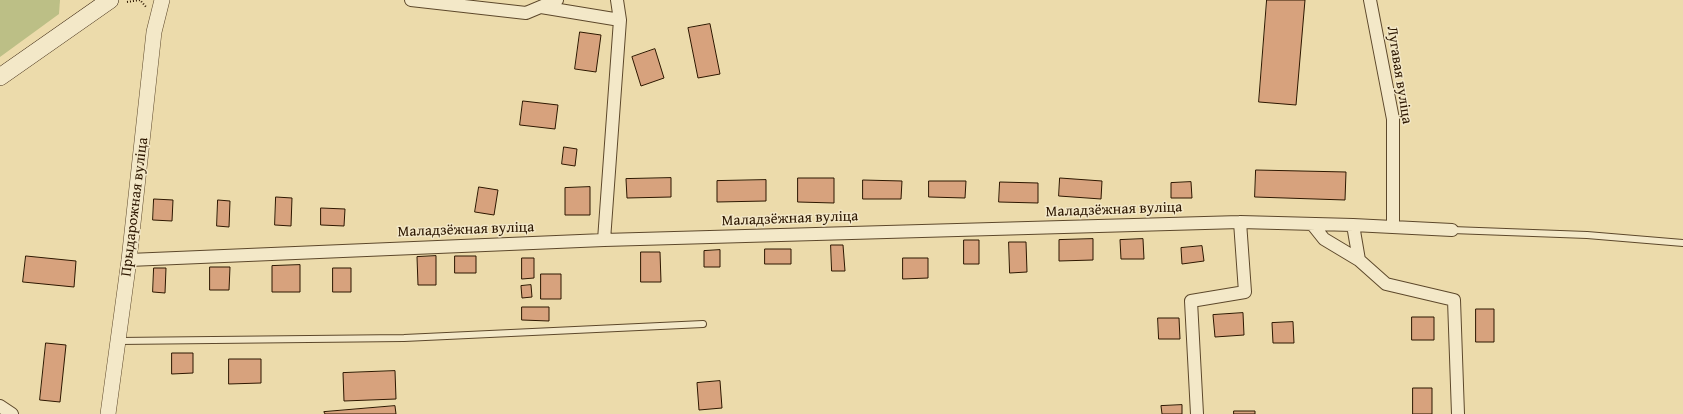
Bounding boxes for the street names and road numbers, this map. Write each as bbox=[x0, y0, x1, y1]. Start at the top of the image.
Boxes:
street label: Лугавая вуліца bbox=[1382, 25, 1416, 125]
street label: Прыдарожная вуліца bbox=[118, 136, 152, 278]
street label: Маладзёжная вуліца bbox=[1045, 199, 1183, 221]
street label: Маладзёжная вуліца bbox=[721, 208, 859, 230]
street label: Маладзёжная вуліца bbox=[397, 219, 535, 241]

